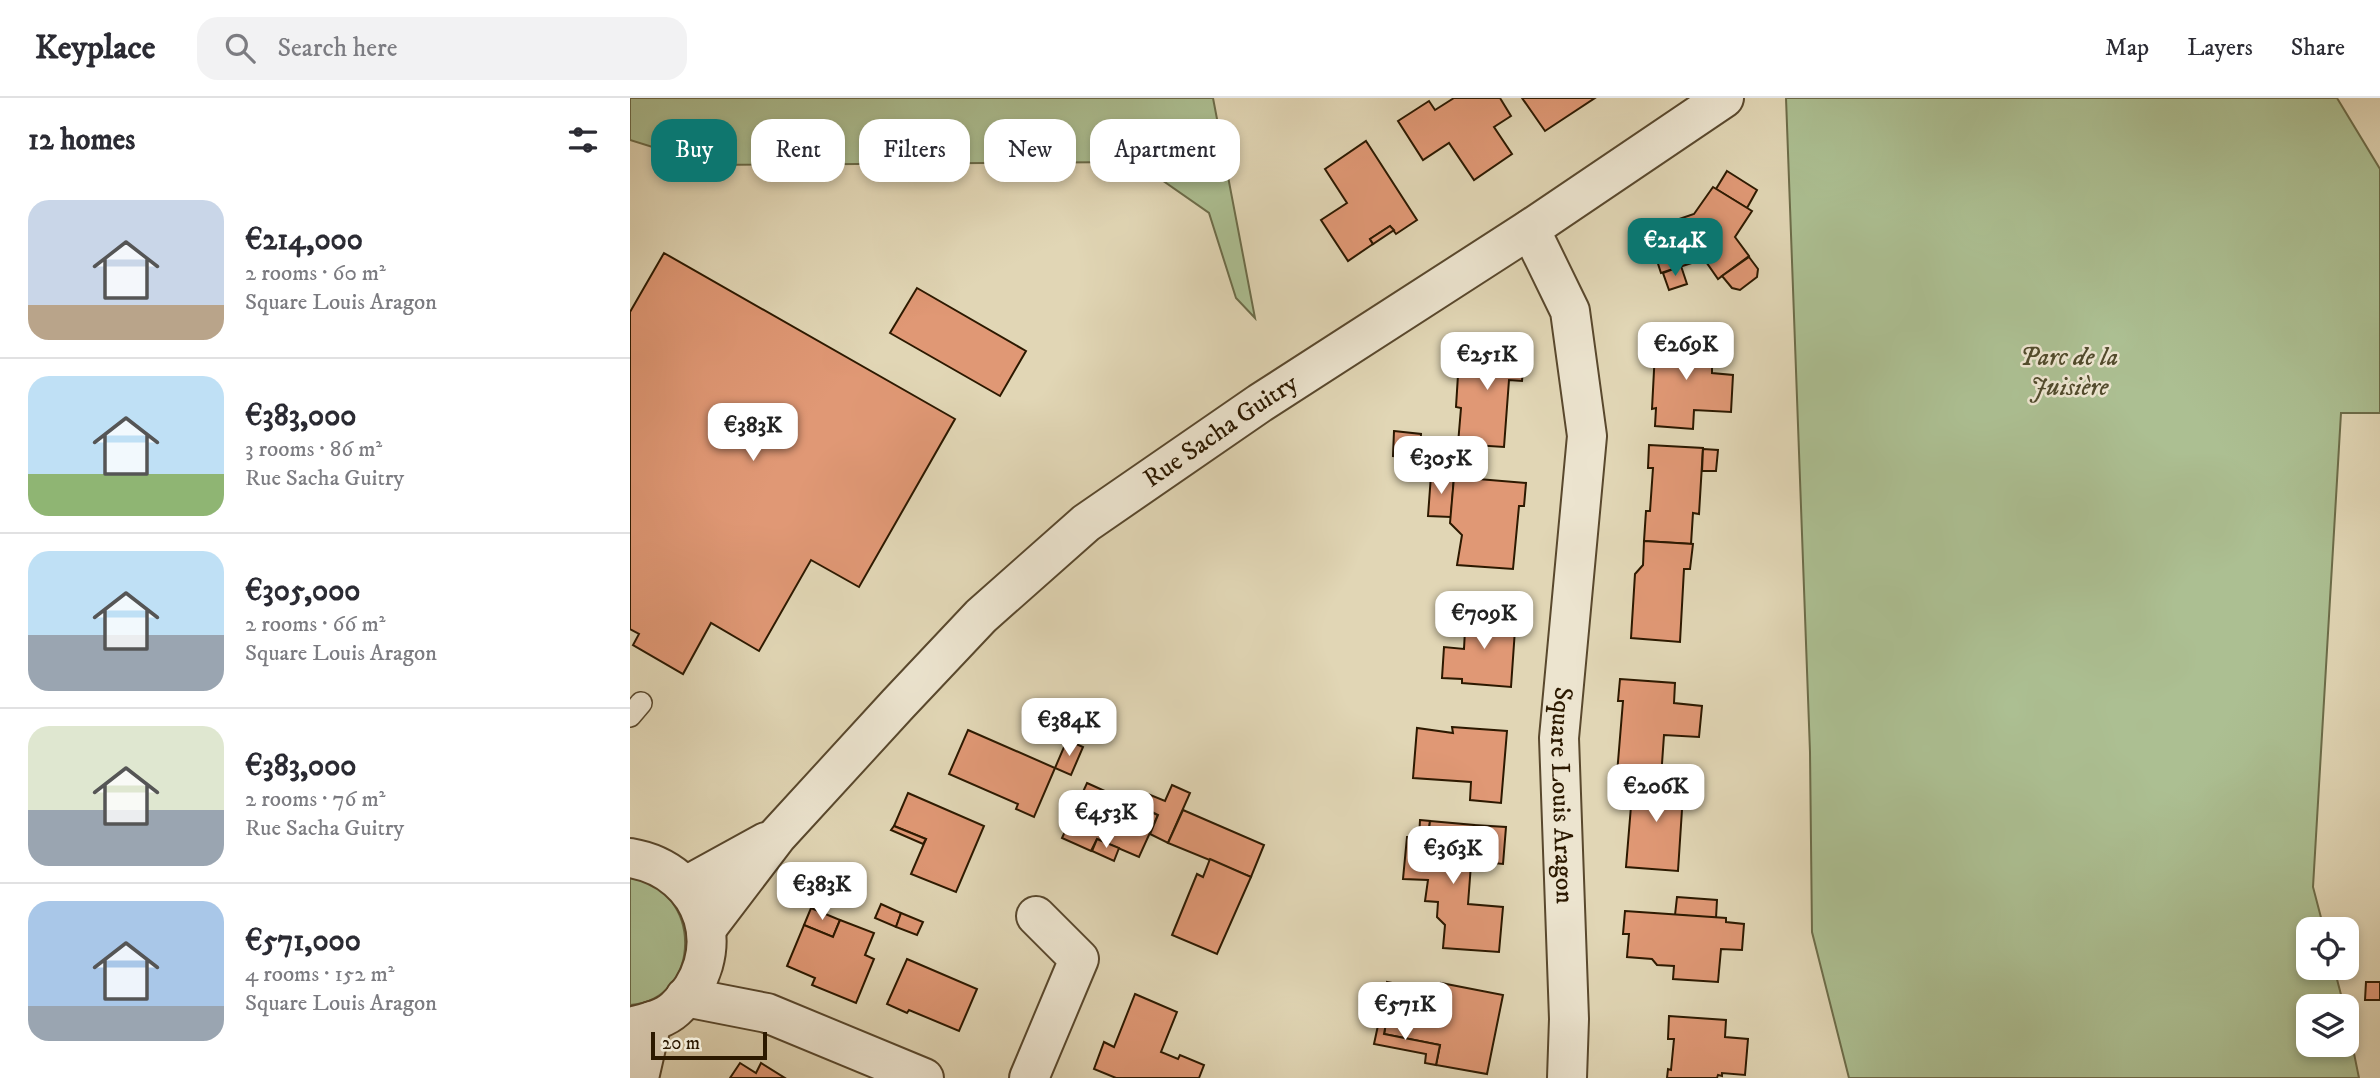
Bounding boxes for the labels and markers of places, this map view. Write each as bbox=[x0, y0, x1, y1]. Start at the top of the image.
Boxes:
pin: €214K bbox=[1626, 218, 1724, 278]
pin: €269K bbox=[1637, 322, 1735, 382]
pin: €251K bbox=[1438, 332, 1536, 392]
pin: €383K bbox=[704, 404, 802, 463]
pin: €305K bbox=[1392, 436, 1490, 496]
pin: €709K bbox=[1435, 592, 1533, 651]
pin: €384K bbox=[1020, 698, 1118, 758]
pin: €206K bbox=[1607, 764, 1705, 824]
pin: €453K bbox=[1057, 790, 1155, 850]
pin: €363K bbox=[1404, 826, 1502, 886]
pin: €383K bbox=[773, 862, 871, 922]
pin: €571K bbox=[1356, 982, 1454, 1042]

